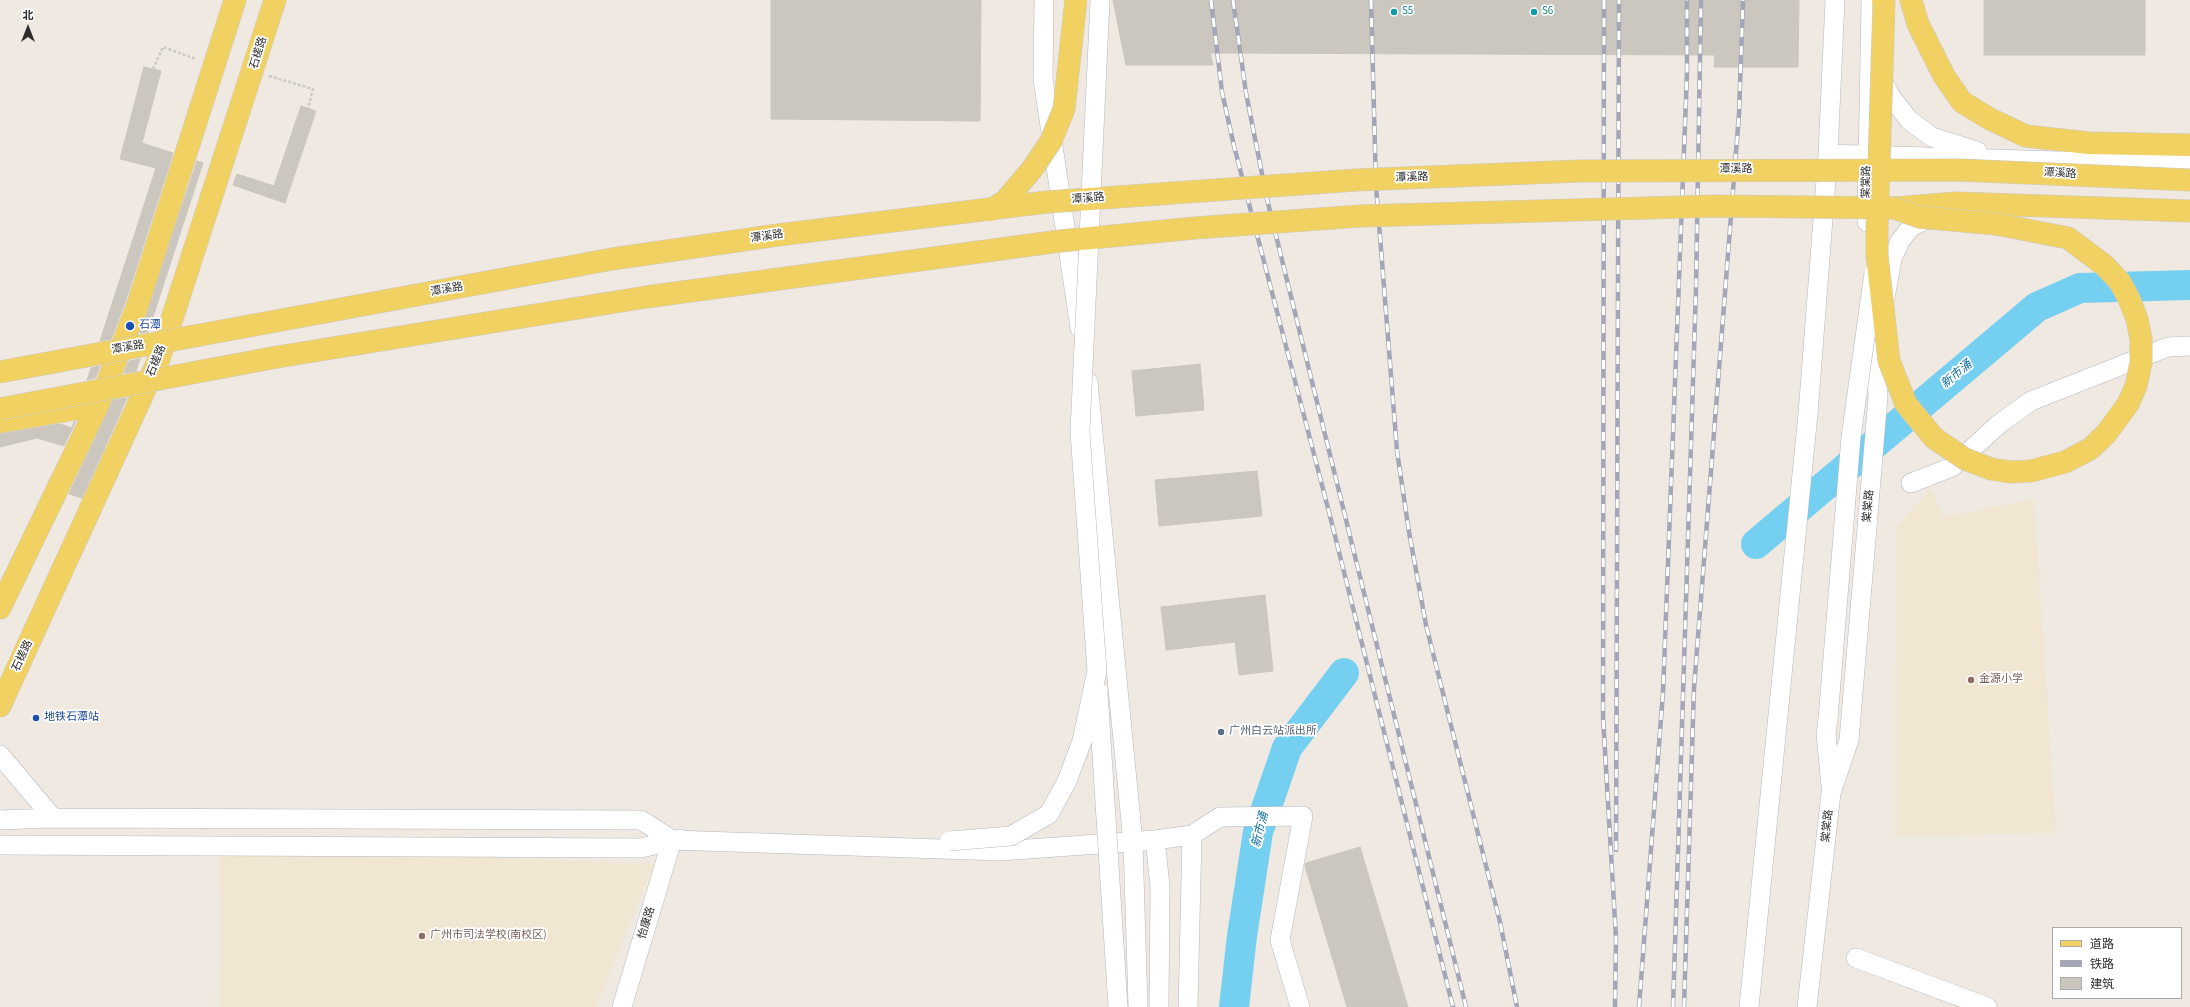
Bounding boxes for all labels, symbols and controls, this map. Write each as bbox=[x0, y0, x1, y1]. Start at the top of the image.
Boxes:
place label: S5 bbox=[1402, 5, 1413, 19]
place label: S6 bbox=[1542, 5, 1553, 19]
marker: S5 bbox=[1389, 7, 1399, 17]
marker: S6 bbox=[1529, 7, 1539, 17]
north arrow bbox=[8, 8, 48, 48]
text: 北 bbox=[23, 8, 34, 23]
street label: 石槎路 bbox=[248, 35, 270, 71]
street label: 潭溪路 bbox=[1720, 163, 1752, 177]
street label: 棠棠路 bbox=[1860, 165, 1874, 199]
street label: 潭溪路 bbox=[2043, 167, 2077, 181]
street label: 潭溪路 bbox=[1395, 171, 1429, 185]
street label: 潭溪路 bbox=[1071, 191, 1105, 207]
street label: 潭溪路 bbox=[750, 228, 784, 246]
street label: 潭溪路 bbox=[430, 281, 464, 299]
place label: 石潭 bbox=[139, 319, 161, 333]
marker: 石潭 bbox=[124, 320, 136, 332]
street label: 潭溪路 bbox=[111, 339, 145, 357]
street label: 石槎路 bbox=[145, 343, 169, 379]
water label: 新市涌 bbox=[1939, 358, 1975, 392]
street label: 棠棠路 bbox=[1861, 489, 1877, 523]
street label: 石槎路 bbox=[10, 638, 36, 674]
place label: 金源小学 bbox=[1979, 673, 2023, 687]
marker: 金源小学 bbox=[1966, 675, 1976, 685]
place label: 地铁石潭站 bbox=[44, 711, 99, 725]
marker: 地铁石潭站 bbox=[31, 713, 41, 723]
place label: 广州白云站派出所 bbox=[1229, 725, 1317, 739]
marker: 广州白云站派出所 bbox=[1216, 727, 1226, 737]
street label: 棠棠路 bbox=[1820, 809, 1836, 843]
water label: 新市涌 bbox=[1250, 811, 1272, 849]
street label: 怡康路 bbox=[636, 905, 658, 941]
legend bbox=[2052, 927, 2182, 999]
place label: 广州市司法学校(南校区) bbox=[430, 929, 547, 943]
marker: 广州市司法学校(南校区) bbox=[417, 931, 427, 941]
text: 道路 bbox=[2090, 936, 2114, 953]
text: 铁路 bbox=[2090, 956, 2114, 973]
text: 建筑 bbox=[2090, 976, 2114, 993]

